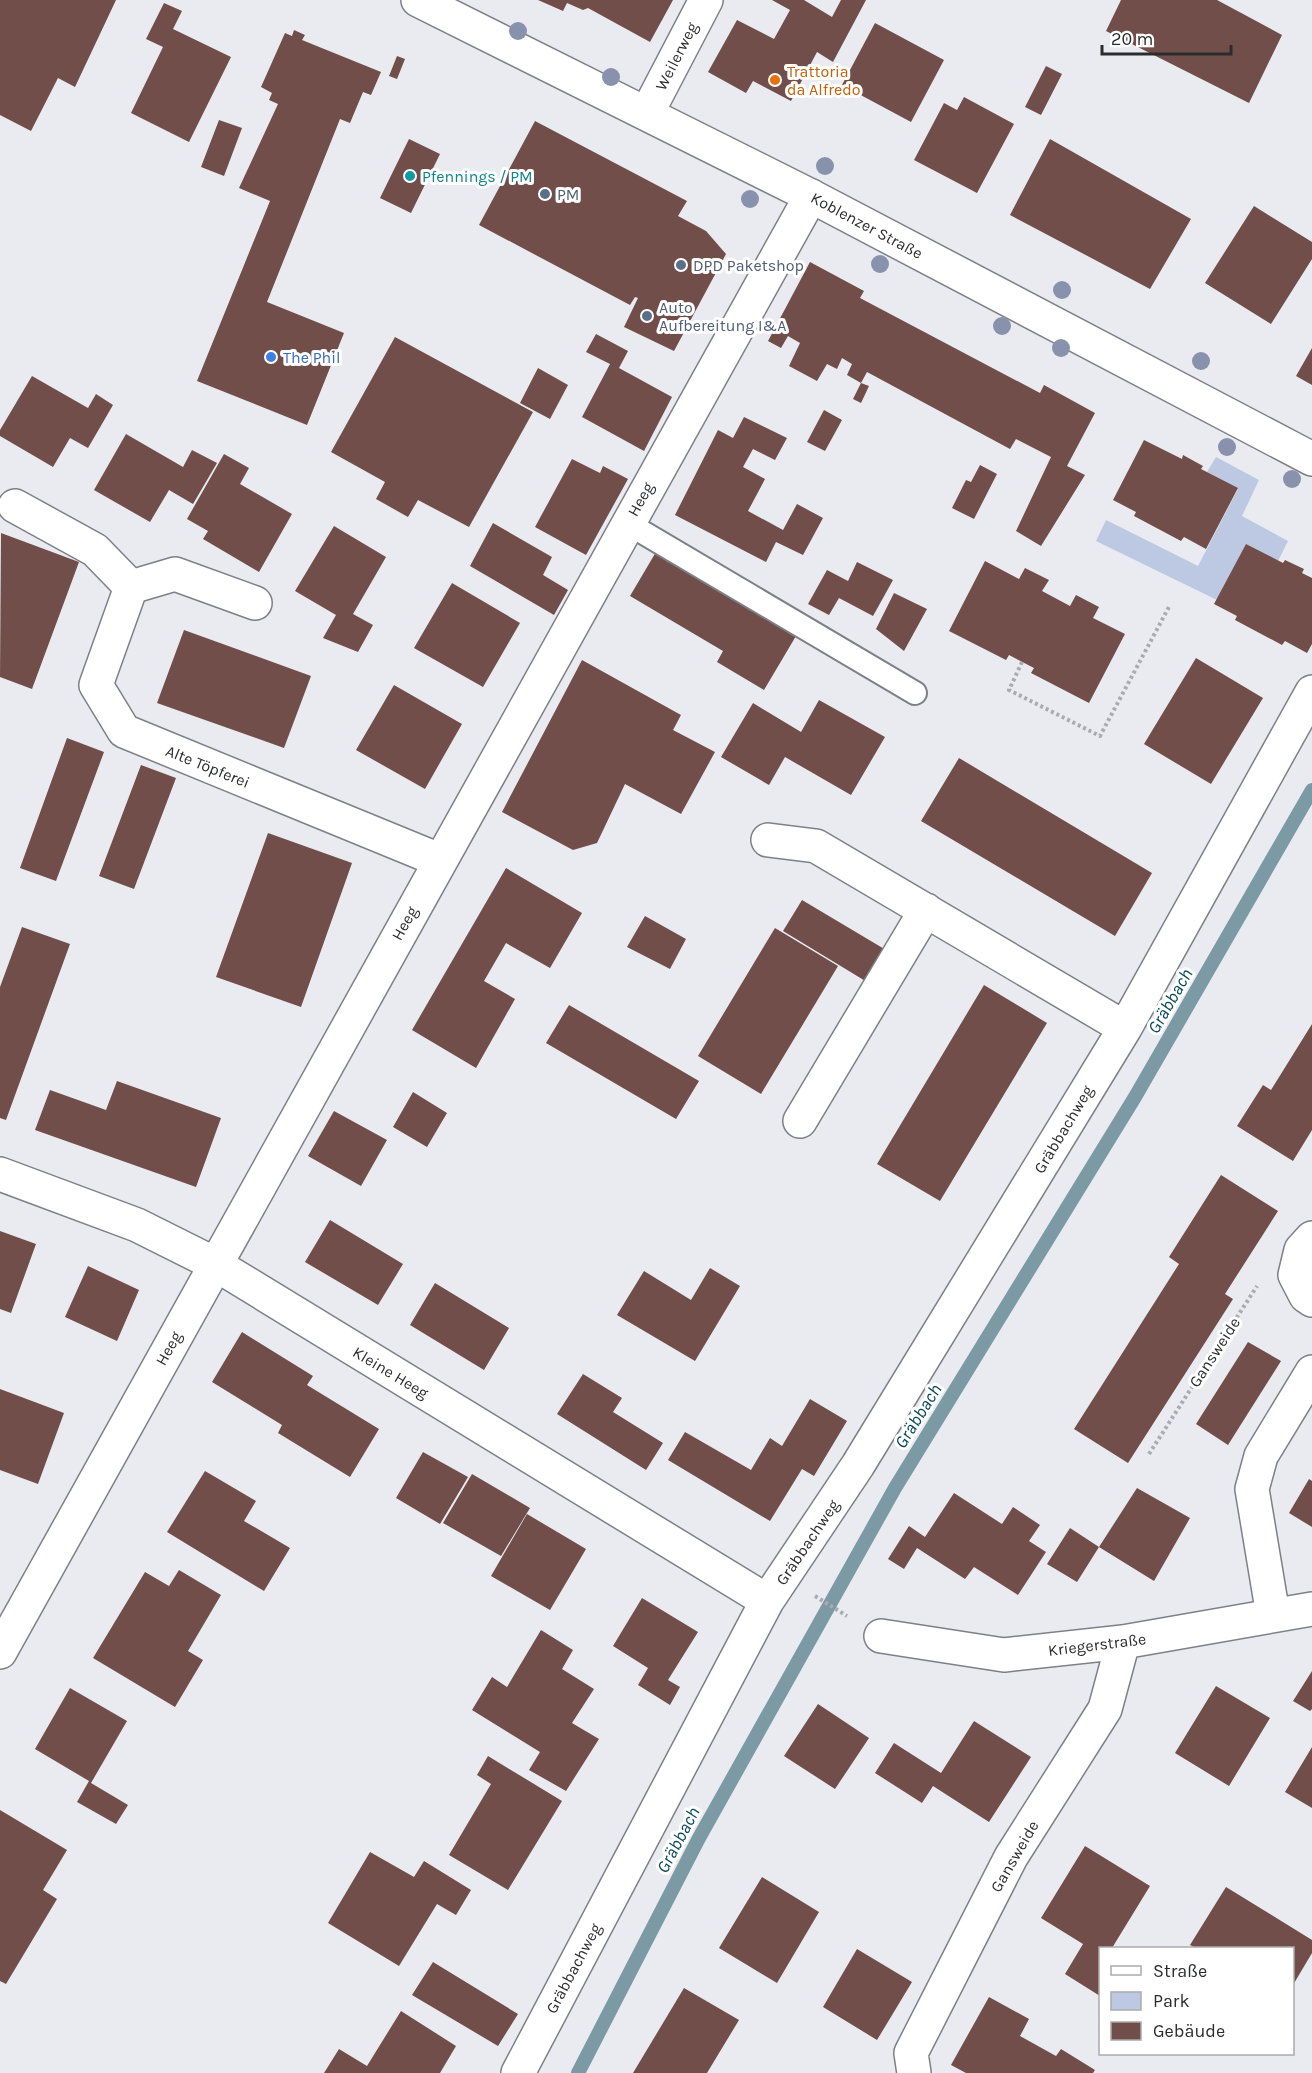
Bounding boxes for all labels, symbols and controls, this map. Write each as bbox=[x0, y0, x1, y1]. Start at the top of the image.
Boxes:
scale bar bbox=[1102, 18, 1231, 56]
street label: Weilerweg bbox=[651, 19, 702, 94]
text: 20 m bbox=[1111, 28, 1153, 50]
place label: Trattoria da Alfredo bbox=[787, 62, 860, 99]
marker: Trattoria da Alfredo bbox=[768, 73, 782, 87]
place label: Pfennings / PM bbox=[422, 167, 533, 186]
marker: Pfennings / PM bbox=[403, 169, 417, 183]
place label: PM bbox=[557, 185, 579, 204]
marker: PM bbox=[538, 187, 552, 201]
street label: Koblenzer Straße bbox=[808, 188, 926, 263]
place label: DPD Paketshop bbox=[693, 256, 804, 275]
marker: DPD Paketshop bbox=[674, 258, 688, 272]
place label: Auto Aufbereitung I&A bbox=[659, 298, 786, 335]
marker: Auto Aufbereitung I&A bbox=[640, 309, 654, 323]
place label: The Phil bbox=[283, 348, 340, 367]
marker: The Phil bbox=[264, 350, 278, 364]
street label: Heeg bbox=[623, 479, 658, 520]
street label: Alte Töpferei bbox=[163, 741, 253, 792]
street label: Heeg bbox=[387, 903, 422, 944]
water label: Gräbbach bbox=[1143, 964, 1197, 1038]
street label: Gräbbachweg bbox=[1030, 1082, 1097, 1177]
street label: Gansweide bbox=[1185, 1314, 1244, 1391]
street label: Heeg bbox=[151, 1328, 186, 1369]
street label: Kleine Heeg bbox=[349, 1342, 432, 1402]
water label: Gräbbach bbox=[890, 1380, 946, 1452]
street label: Gräbbachweg bbox=[772, 1496, 843, 1589]
street label: Kriegerstraße bbox=[1047, 1629, 1147, 1660]
water label: Gräbbach bbox=[651, 1803, 705, 1877]
street label: Gansweide bbox=[986, 1817, 1043, 1895]
street label: Gräbbachweg bbox=[542, 1920, 605, 2017]
legend bbox=[1099, 1947, 1294, 2055]
text: Straße bbox=[1153, 1960, 1207, 1982]
text: Park bbox=[1153, 1990, 1190, 2012]
text: Gebäude bbox=[1153, 2020, 1225, 2042]

